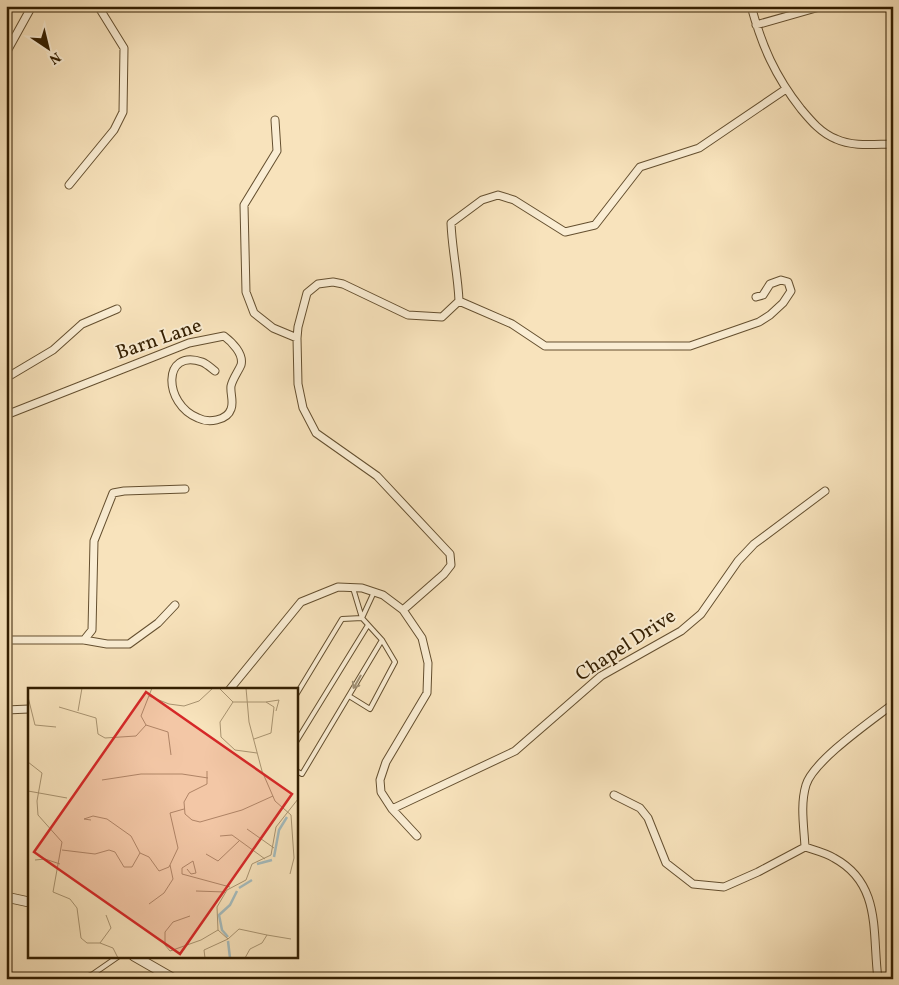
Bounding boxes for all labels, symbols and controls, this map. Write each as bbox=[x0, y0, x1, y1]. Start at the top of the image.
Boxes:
north arrow bbox=[22, 22, 72, 72]
text: N bbox=[45, 47, 64, 68]
street label: Barn Lane bbox=[112, 312, 206, 368]
street label: Chapel Drive bbox=[570, 603, 682, 689]
one-way arrow bbox=[352, 675, 362, 689]
inset map bbox=[28, 688, 298, 958]

